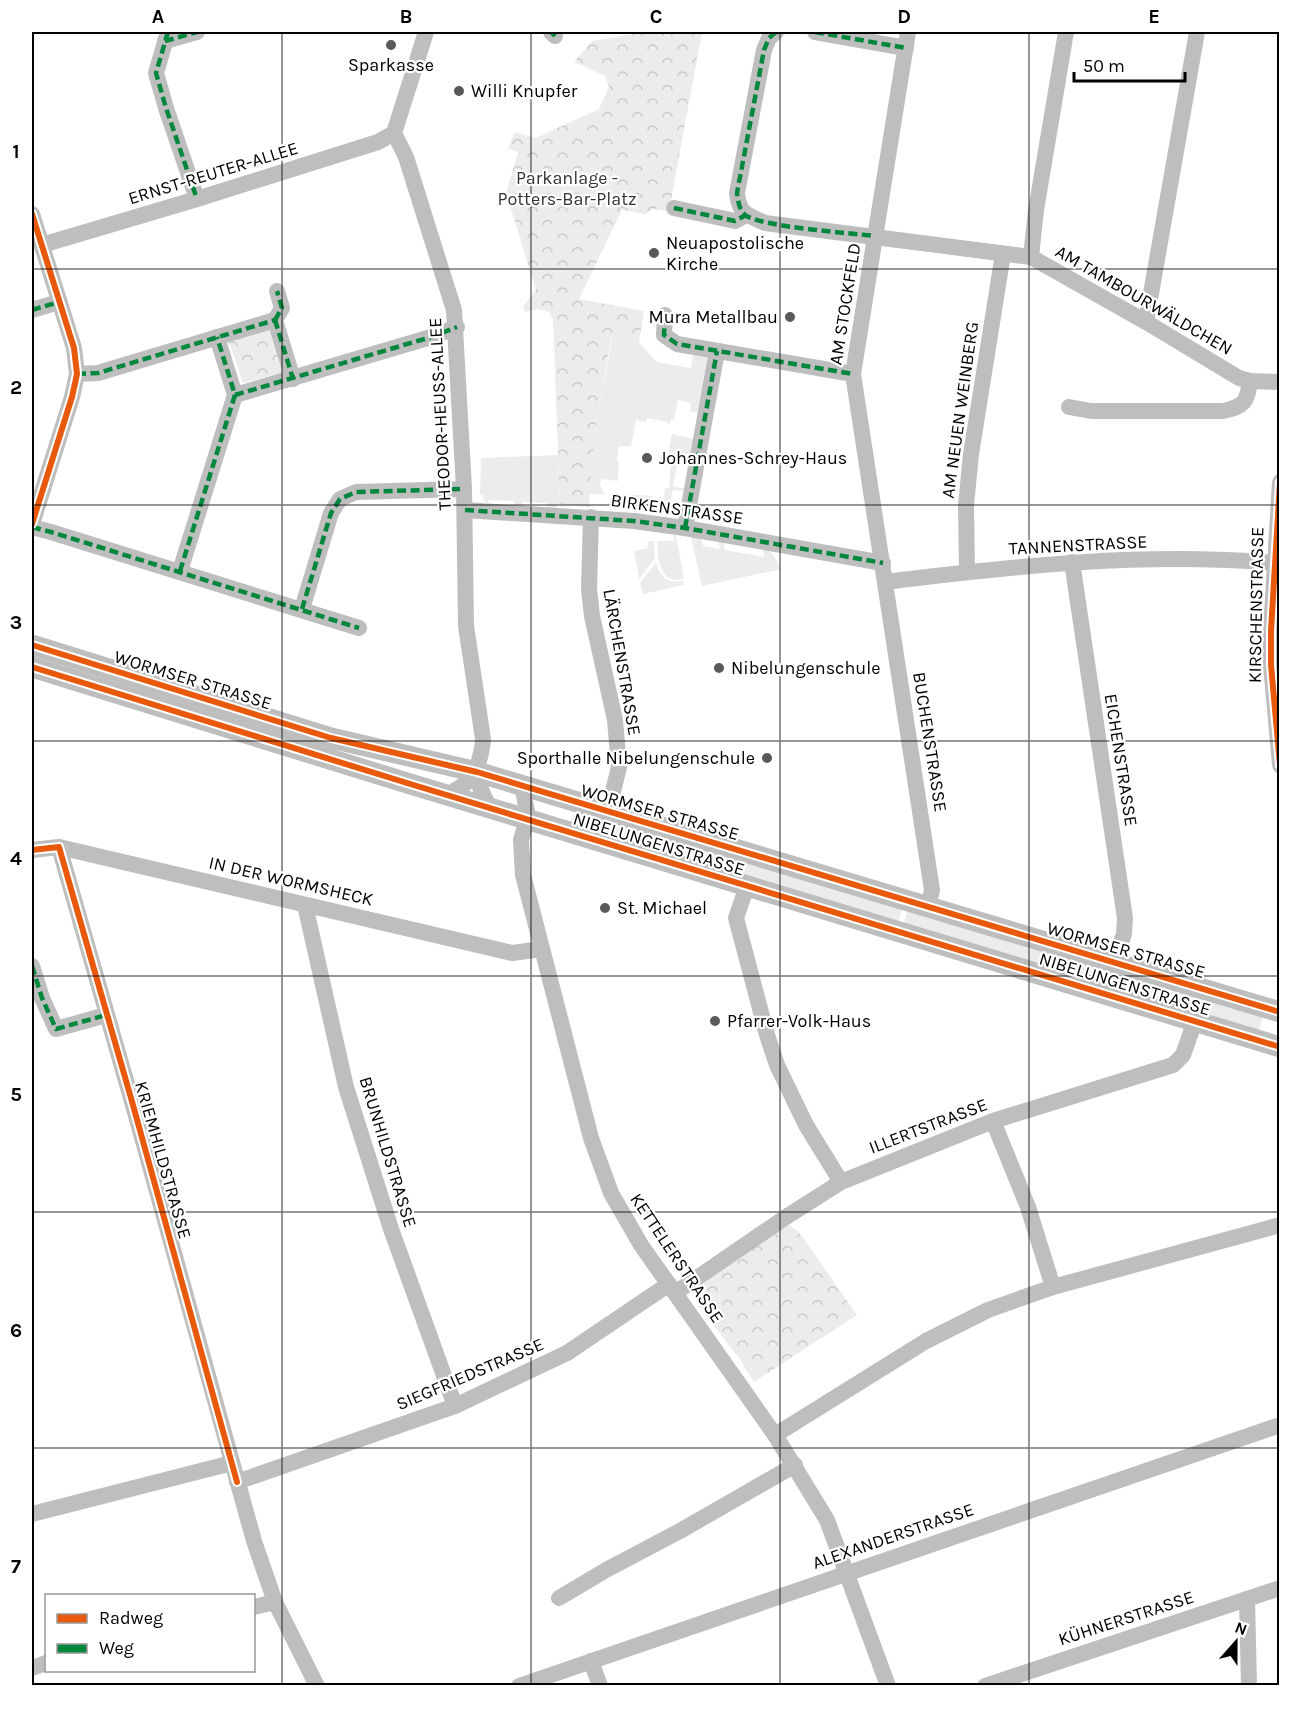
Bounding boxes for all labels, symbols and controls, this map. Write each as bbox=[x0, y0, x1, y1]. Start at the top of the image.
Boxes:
text: A bbox=[152, 5, 165, 28]
text: B bbox=[400, 5, 412, 28]
text: C bbox=[650, 5, 662, 28]
text: D bbox=[897, 5, 911, 28]
text: E bbox=[1148, 5, 1160, 28]
marker: Sparkasse bbox=[384, 38, 398, 52]
scale bar bbox=[1074, 45, 1185, 83]
place label: Sparkasse bbox=[348, 54, 434, 76]
text: 50 m bbox=[1083, 55, 1125, 77]
place label: Willi Knupfer bbox=[471, 80, 578, 102]
marker: Willi Knupfer bbox=[452, 84, 466, 98]
street label: ERNST-REUTER-ALLEE bbox=[125, 137, 301, 209]
text: 1 bbox=[12, 140, 20, 163]
park label: Parkanlage - Potters-Bar-Platz bbox=[498, 167, 636, 210]
place label: Neuapostolische Kirche bbox=[666, 232, 804, 275]
street label: AM TAMBOURWÄLDCHEN bbox=[1051, 240, 1237, 360]
street label: AM STOCKFELD bbox=[825, 241, 865, 367]
marker: Neuapostolische Kirche bbox=[647, 246, 661, 260]
place label: Mura Metallbau bbox=[648, 306, 778, 328]
marker: Mura Metallbau bbox=[783, 310, 797, 324]
street label: THEODOR-HEUSS-ALLEE bbox=[424, 317, 456, 511]
street label: AM NEUEN WEINBERG bbox=[937, 320, 983, 500]
text: 2 bbox=[10, 376, 22, 399]
place label: Johannes-Schrey-Haus bbox=[659, 447, 847, 469]
marker: Johannes-Schrey-Haus bbox=[640, 451, 654, 465]
street label: BIRKENSTRASSE bbox=[609, 489, 745, 529]
street label: KIRSCHENSTRASSE bbox=[1244, 527, 1268, 683]
street label: TANNENSTRASSE bbox=[1008, 530, 1148, 560]
street label: LÄRCHENSTRASSE bbox=[598, 587, 646, 737]
text: 3 bbox=[10, 611, 22, 634]
street label: WORMSER STRASSE bbox=[112, 646, 274, 714]
place label: Nibelungenschule bbox=[731, 657, 880, 679]
marker: Nibelungenschule bbox=[712, 661, 726, 675]
street label: BUCHENSTRASSE bbox=[908, 670, 952, 814]
street label: EICHENSTRASSE bbox=[1100, 692, 1142, 828]
place label: Sporthalle Nibelungenschule bbox=[517, 747, 755, 769]
marker: Sporthalle Nibelungenschule bbox=[760, 751, 774, 765]
street label: WORMSER STRASSE bbox=[578, 779, 742, 845]
street label: NIBELUNGENSTRASSE bbox=[571, 807, 747, 881]
text: 4 bbox=[10, 847, 22, 870]
street label: IN DER WORMSHECK bbox=[207, 851, 375, 911]
place label: St. Michael bbox=[617, 897, 707, 919]
marker: St. Michael bbox=[598, 901, 612, 915]
street label: WORMSER STRASSE bbox=[1044, 917, 1208, 983]
street label: NIBELUNGENSTRASSE bbox=[1037, 947, 1213, 1021]
place label: Pfarrer-Volk-Haus bbox=[727, 1010, 871, 1032]
marker: Pfarrer-Volk-Haus bbox=[708, 1014, 722, 1028]
street label: BRUNHILDSTRASSE bbox=[355, 1074, 421, 1230]
street label: KRIEMHILDSTRASSE bbox=[130, 1079, 196, 1241]
text: 5 bbox=[10, 1083, 22, 1106]
street label: ILLERTSTRASSE bbox=[866, 1093, 990, 1159]
street label: KETTELERSTRASSE bbox=[625, 1189, 729, 1327]
text: 6 bbox=[10, 1319, 22, 1342]
street label: SIEGFRIEDSTRASSE bbox=[393, 1333, 547, 1415]
street label: ALEXANDERSTRASSE bbox=[809, 1498, 977, 1574]
text: 7 bbox=[11, 1555, 21, 1578]
street label: KÜHNERSTRASSE bbox=[1055, 1586, 1197, 1650]
legend bbox=[45, 1594, 255, 1672]
text: Radweg bbox=[99, 1607, 163, 1629]
north arrow bbox=[1206, 1612, 1266, 1672]
text: N bbox=[1232, 1618, 1250, 1639]
text: Weg bbox=[99, 1637, 134, 1659]

